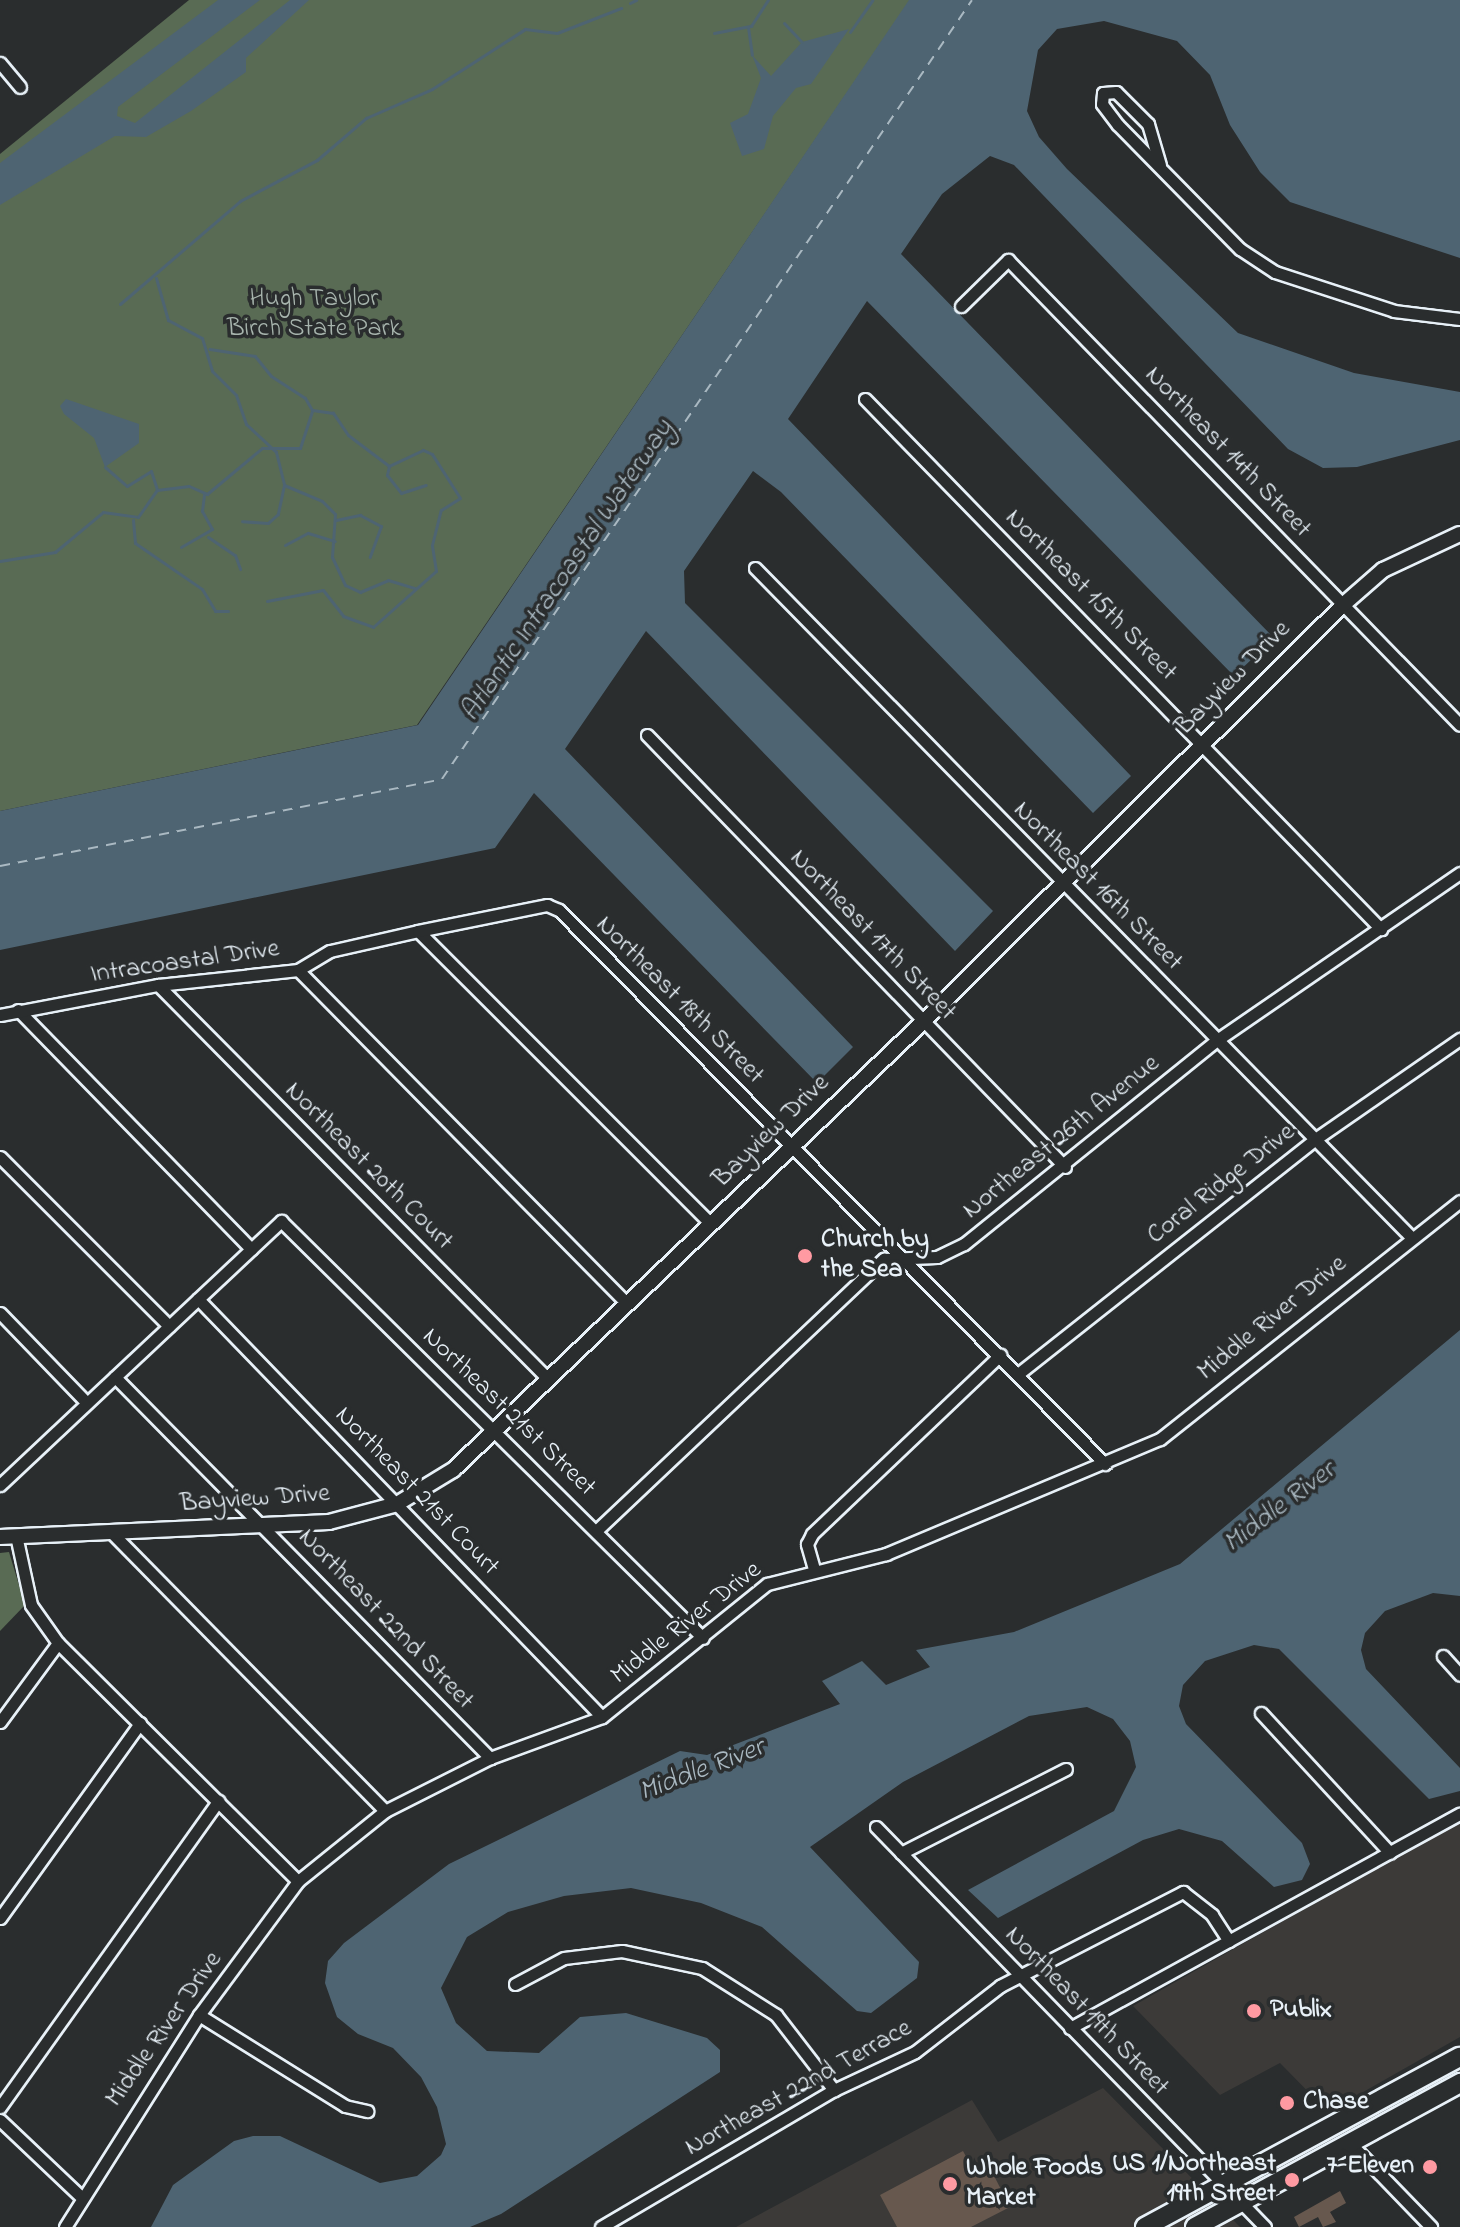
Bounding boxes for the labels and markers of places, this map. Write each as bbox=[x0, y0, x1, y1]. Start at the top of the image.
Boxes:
place label: Church by the Sea bbox=[821, 1225, 929, 1286]
marker: Church by the Sea bbox=[796, 1247, 814, 1265]
place label: Publix bbox=[1270, 1995, 1332, 2027]
marker: Publix bbox=[1245, 2002, 1263, 2020]
place label: Chase bbox=[1303, 2087, 1369, 2119]
marker: Chase bbox=[1278, 2094, 1296, 2112]
place label: US 1/Northeast 19th Street bbox=[1112, 2149, 1276, 2210]
place label: 7-Eleven bbox=[1326, 2151, 1414, 2183]
place label: Whole Foods Market bbox=[966, 2153, 1103, 2214]
marker: 7-Eleven bbox=[1421, 2158, 1439, 2176]
marker: US 1/Northeast 19th Street bbox=[1283, 2171, 1301, 2189]
marker: Whole Foods Market bbox=[941, 2175, 959, 2193]

